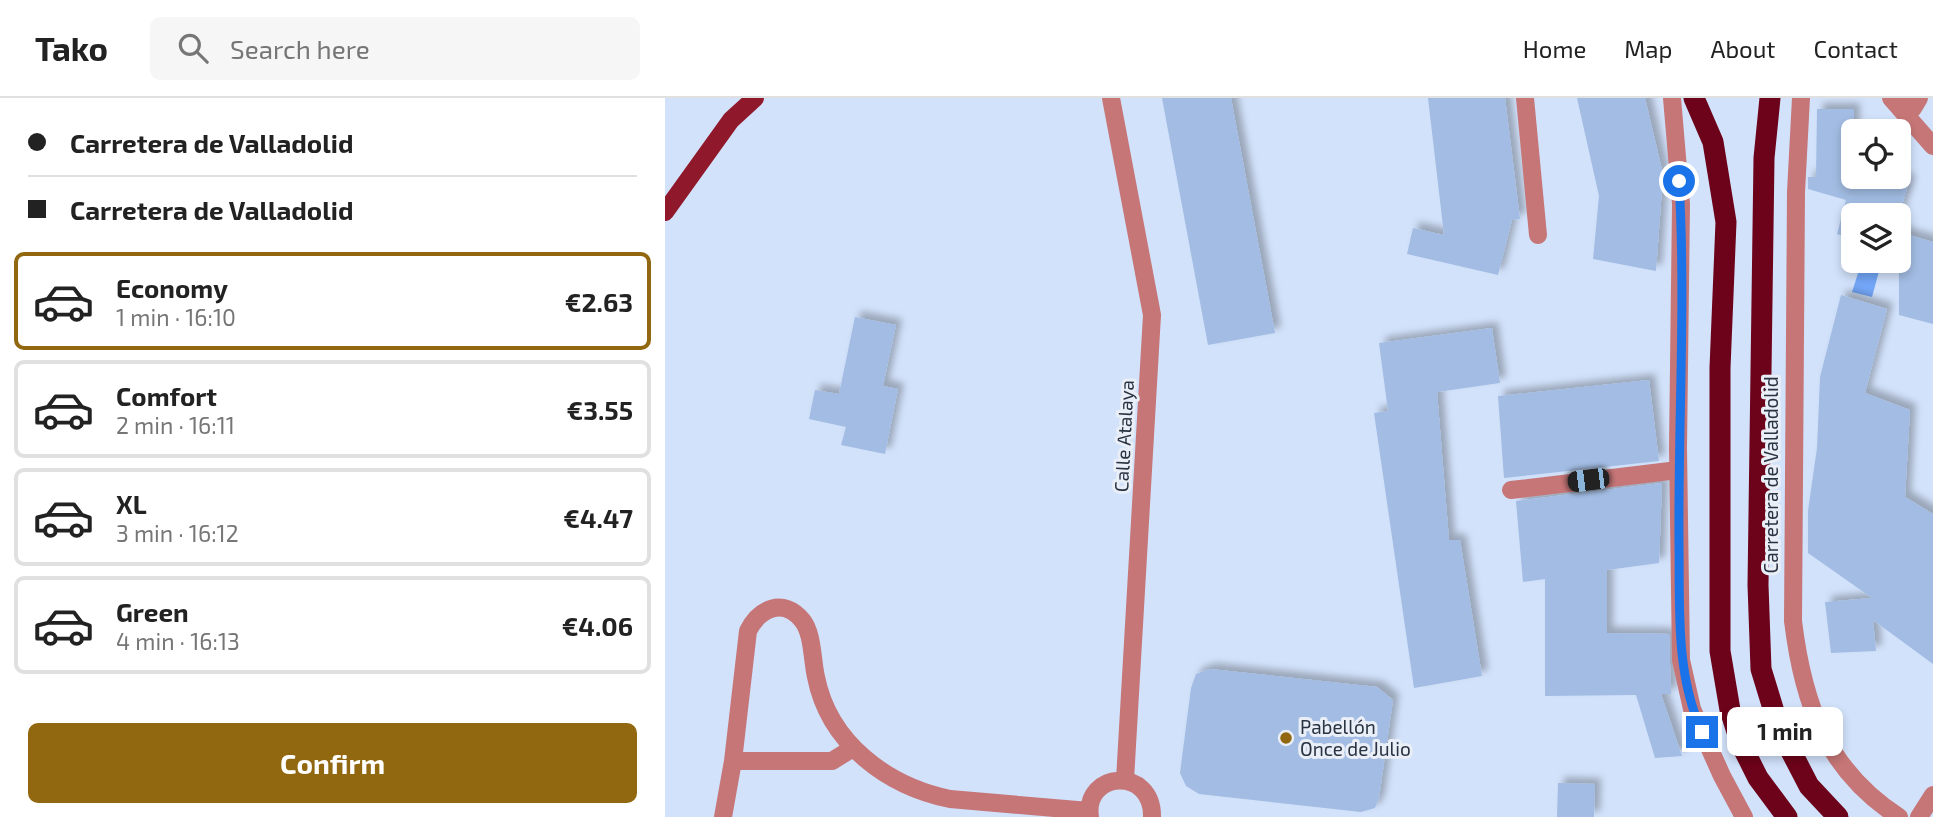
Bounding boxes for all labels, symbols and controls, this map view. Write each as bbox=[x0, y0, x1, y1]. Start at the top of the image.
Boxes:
search box bbox=[150, 17, 640, 80]
text: Tako bbox=[35, 28, 108, 68]
icon: search bbox=[174, 29, 212, 67]
text: Search here bbox=[230, 33, 370, 64]
text: Home bbox=[1523, 34, 1586, 63]
text: Map bbox=[1624, 34, 1672, 63]
text: About bbox=[1710, 34, 1776, 63]
text: Contact bbox=[1814, 34, 1898, 63]
map controls bbox=[1841, 119, 1911, 273]
button: locate bbox=[1841, 119, 1911, 189]
text: Carretera de Valladolid bbox=[70, 127, 353, 158]
route start bbox=[1663, 165, 1695, 197]
text: Carretera de Valladolid bbox=[70, 194, 353, 225]
button: layers bbox=[1841, 203, 1911, 273]
icon: car bbox=[32, 270, 95, 333]
text: Economy bbox=[116, 272, 228, 303]
text: €2.63 bbox=[565, 286, 633, 317]
text: 1 min · 16:10 bbox=[116, 303, 236, 331]
street label: Carretera de Valladolid bbox=[1759, 376, 1782, 574]
icon: car bbox=[32, 378, 95, 441]
street label: Calle Atalaya bbox=[1109, 379, 1138, 493]
text: Comfort bbox=[116, 380, 217, 411]
text: €3.55 bbox=[567, 394, 633, 425]
text: 2 min · 16:11 bbox=[116, 411, 235, 439]
car bbox=[1566, 467, 1611, 493]
icon: car bbox=[32, 486, 95, 549]
text: XL bbox=[116, 488, 147, 519]
text: €4.47 bbox=[563, 502, 633, 533]
text: 3 min · 16:12 bbox=[116, 519, 239, 547]
icon: car bbox=[32, 594, 95, 657]
text: Green bbox=[116, 596, 189, 627]
text: €4.06 bbox=[562, 610, 633, 641]
text: 4 min · 16:13 bbox=[116, 627, 240, 655]
callout: 1 min bbox=[1727, 708, 1842, 756]
place label: Pabellón Once de Julio bbox=[1300, 715, 1411, 760]
route end bbox=[1686, 716, 1718, 748]
text: 1 min bbox=[1757, 717, 1813, 745]
button: Confirm bbox=[28, 723, 637, 803]
marker: Pabellón Once de Julio bbox=[1278, 730, 1294, 746]

